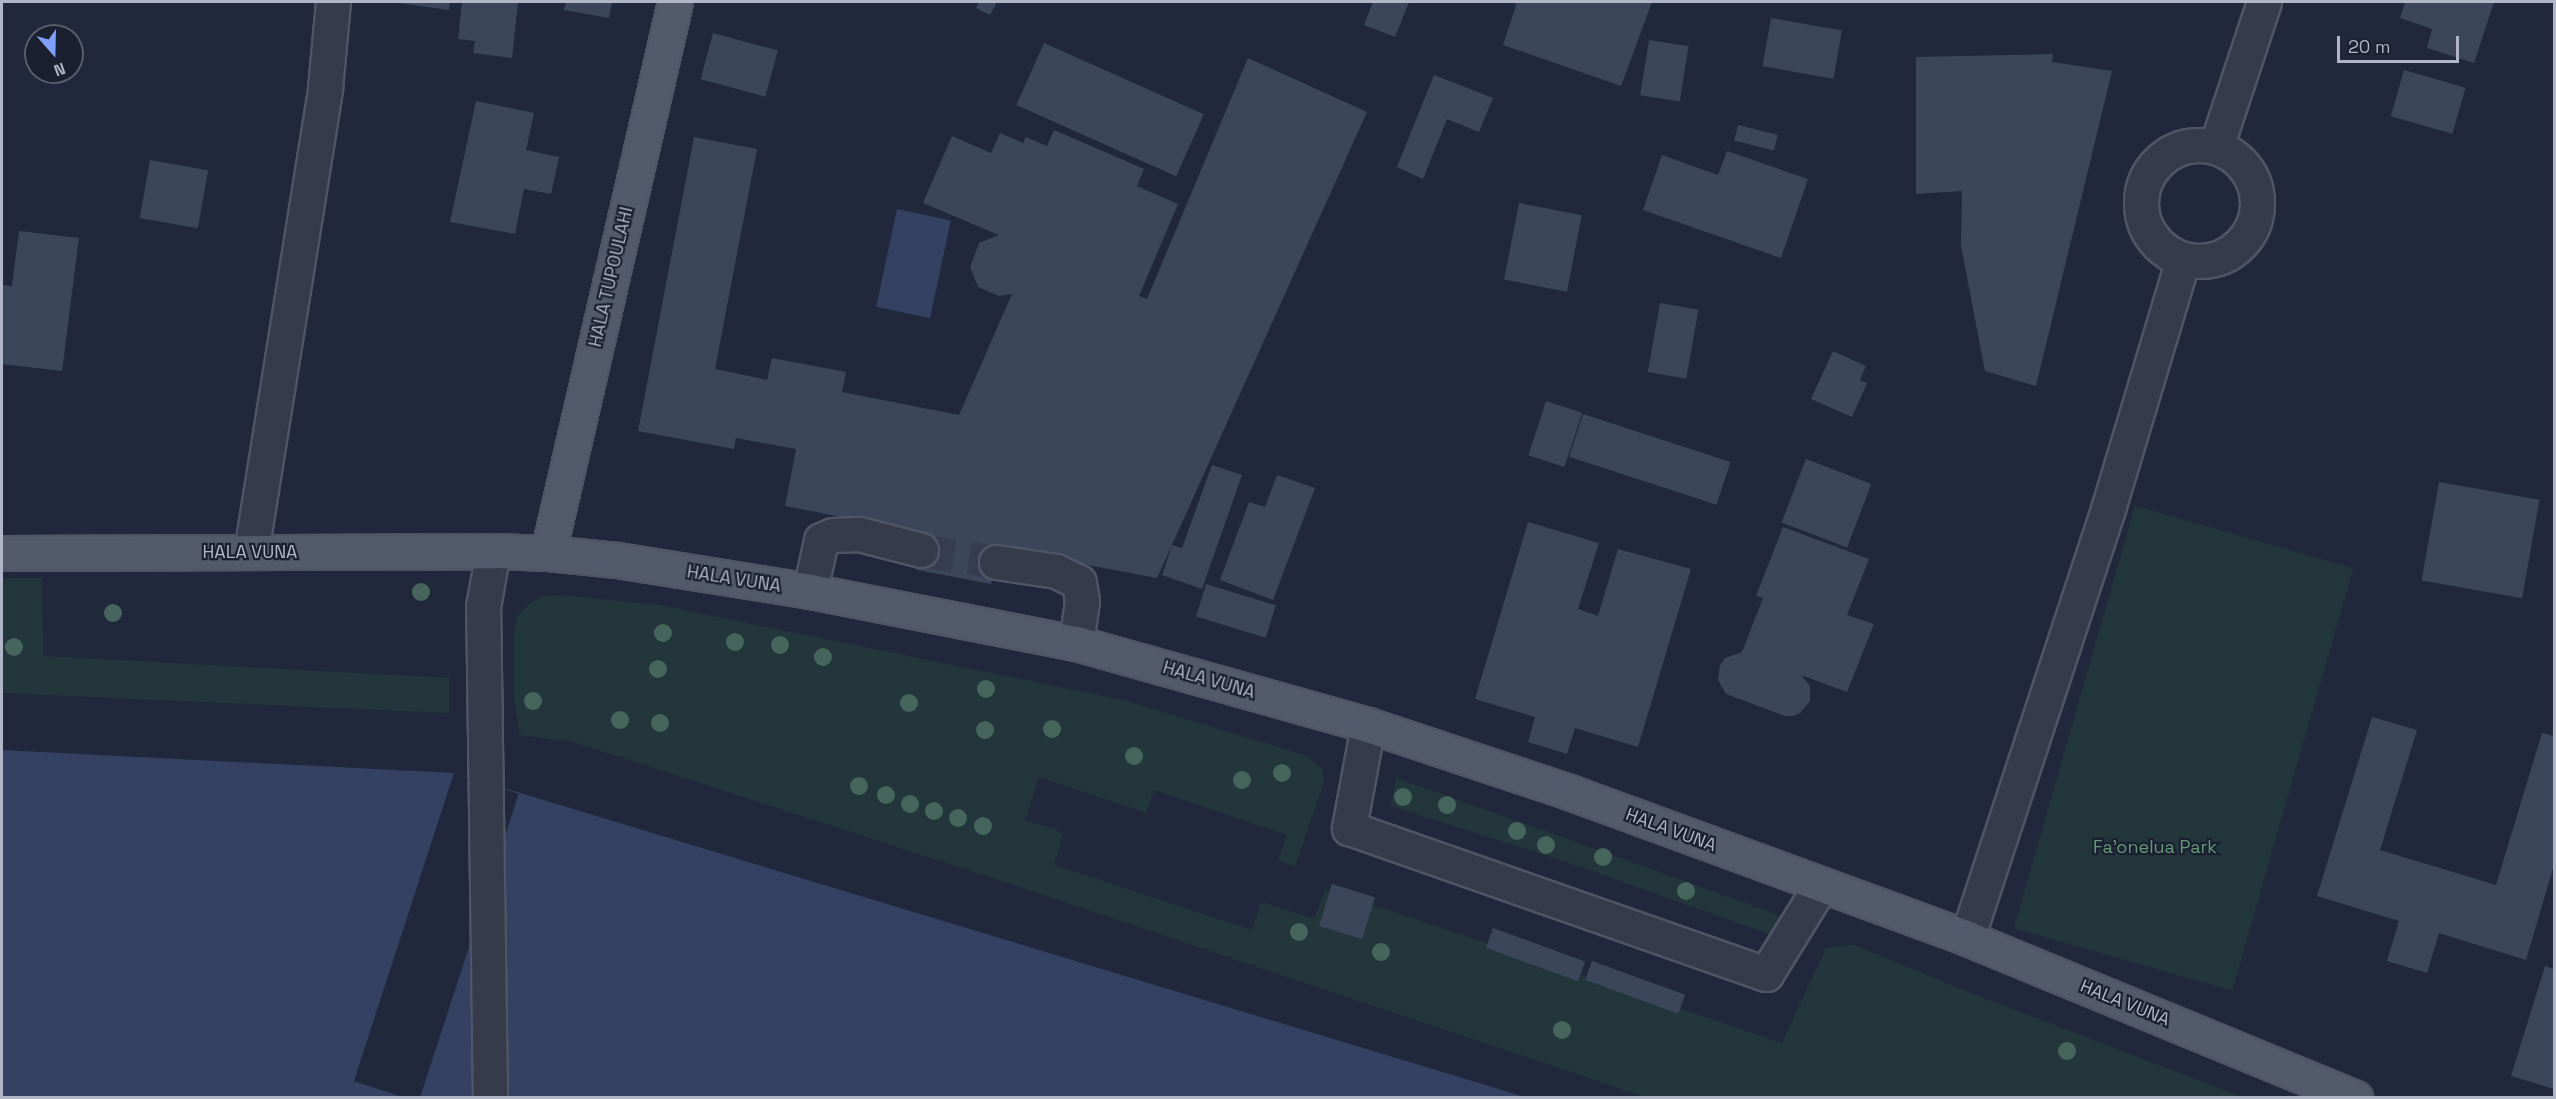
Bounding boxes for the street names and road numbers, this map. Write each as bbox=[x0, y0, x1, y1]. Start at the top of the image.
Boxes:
street label: HALA TUPOULAHI bbox=[584, 205, 638, 349]
street label: HALA VUNA bbox=[202, 541, 298, 563]
street label: HALA VUNA bbox=[685, 561, 783, 597]
street label: HALA VUNA bbox=[1160, 656, 1258, 704]
street label: HALA VUNA bbox=[1622, 804, 1720, 856]
street label: HALA VUNA bbox=[2077, 975, 2173, 1031]

